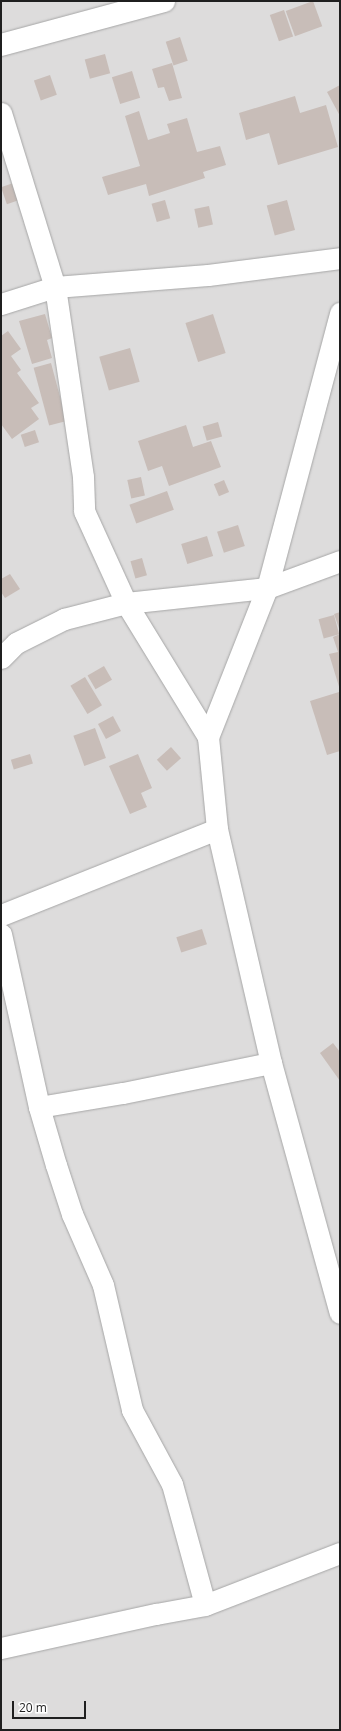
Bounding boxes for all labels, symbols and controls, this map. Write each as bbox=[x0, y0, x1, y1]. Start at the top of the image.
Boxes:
scale bar bbox=[14, 1693, 88, 1719]
text: 20 m bbox=[19, 1699, 47, 1716]

